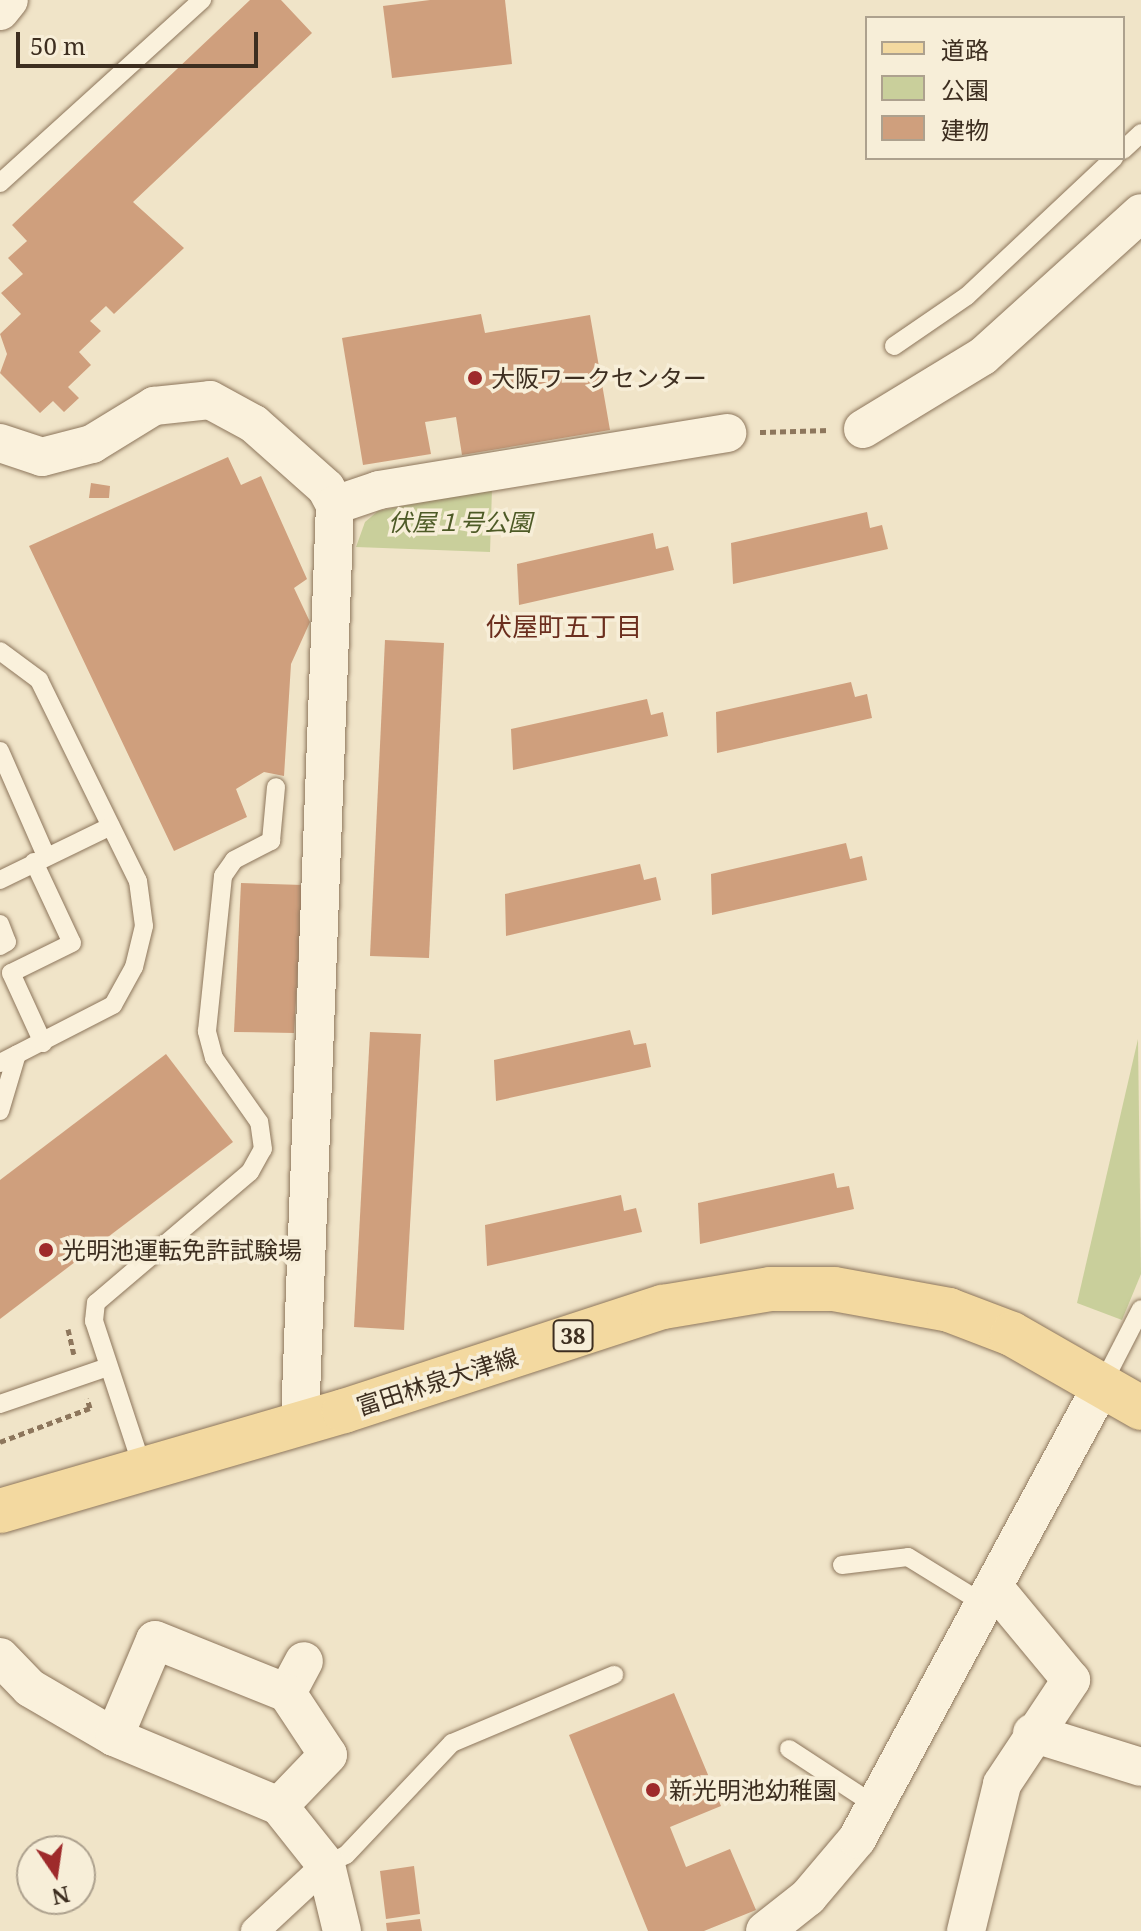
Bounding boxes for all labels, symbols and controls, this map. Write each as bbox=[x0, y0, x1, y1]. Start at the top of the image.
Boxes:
scale bar bbox=[20, 16, 262, 66]
legend bbox=[865, 16, 1125, 160]
text: 50 m bbox=[30, 29, 86, 62]
text: 道路 bbox=[941, 33, 989, 66]
text: 公園 bbox=[941, 73, 989, 106]
text: 建物 bbox=[941, 113, 989, 146]
place label: 大阪ワークセンター bbox=[491, 364, 707, 392]
marker: 大阪ワークセンター bbox=[466, 369, 484, 387]
park label: 伏屋１号公園 bbox=[388, 508, 532, 536]
district label: 伏屋町五丁目 bbox=[486, 611, 642, 643]
place label: 光明池運転免許試験場 bbox=[62, 1236, 302, 1264]
marker: 光明池運転免許試験場 bbox=[37, 1241, 55, 1259]
road number: 38 bbox=[551, 1318, 595, 1354]
street label: 富田林泉大津線 bbox=[353, 1341, 521, 1421]
place label: 新光明池幼稚園 bbox=[669, 1776, 837, 1804]
marker: 新光明池幼稚園 bbox=[644, 1781, 662, 1799]
north arrow bbox=[16, 1835, 96, 1915]
text: N bbox=[49, 1880, 73, 1913]

